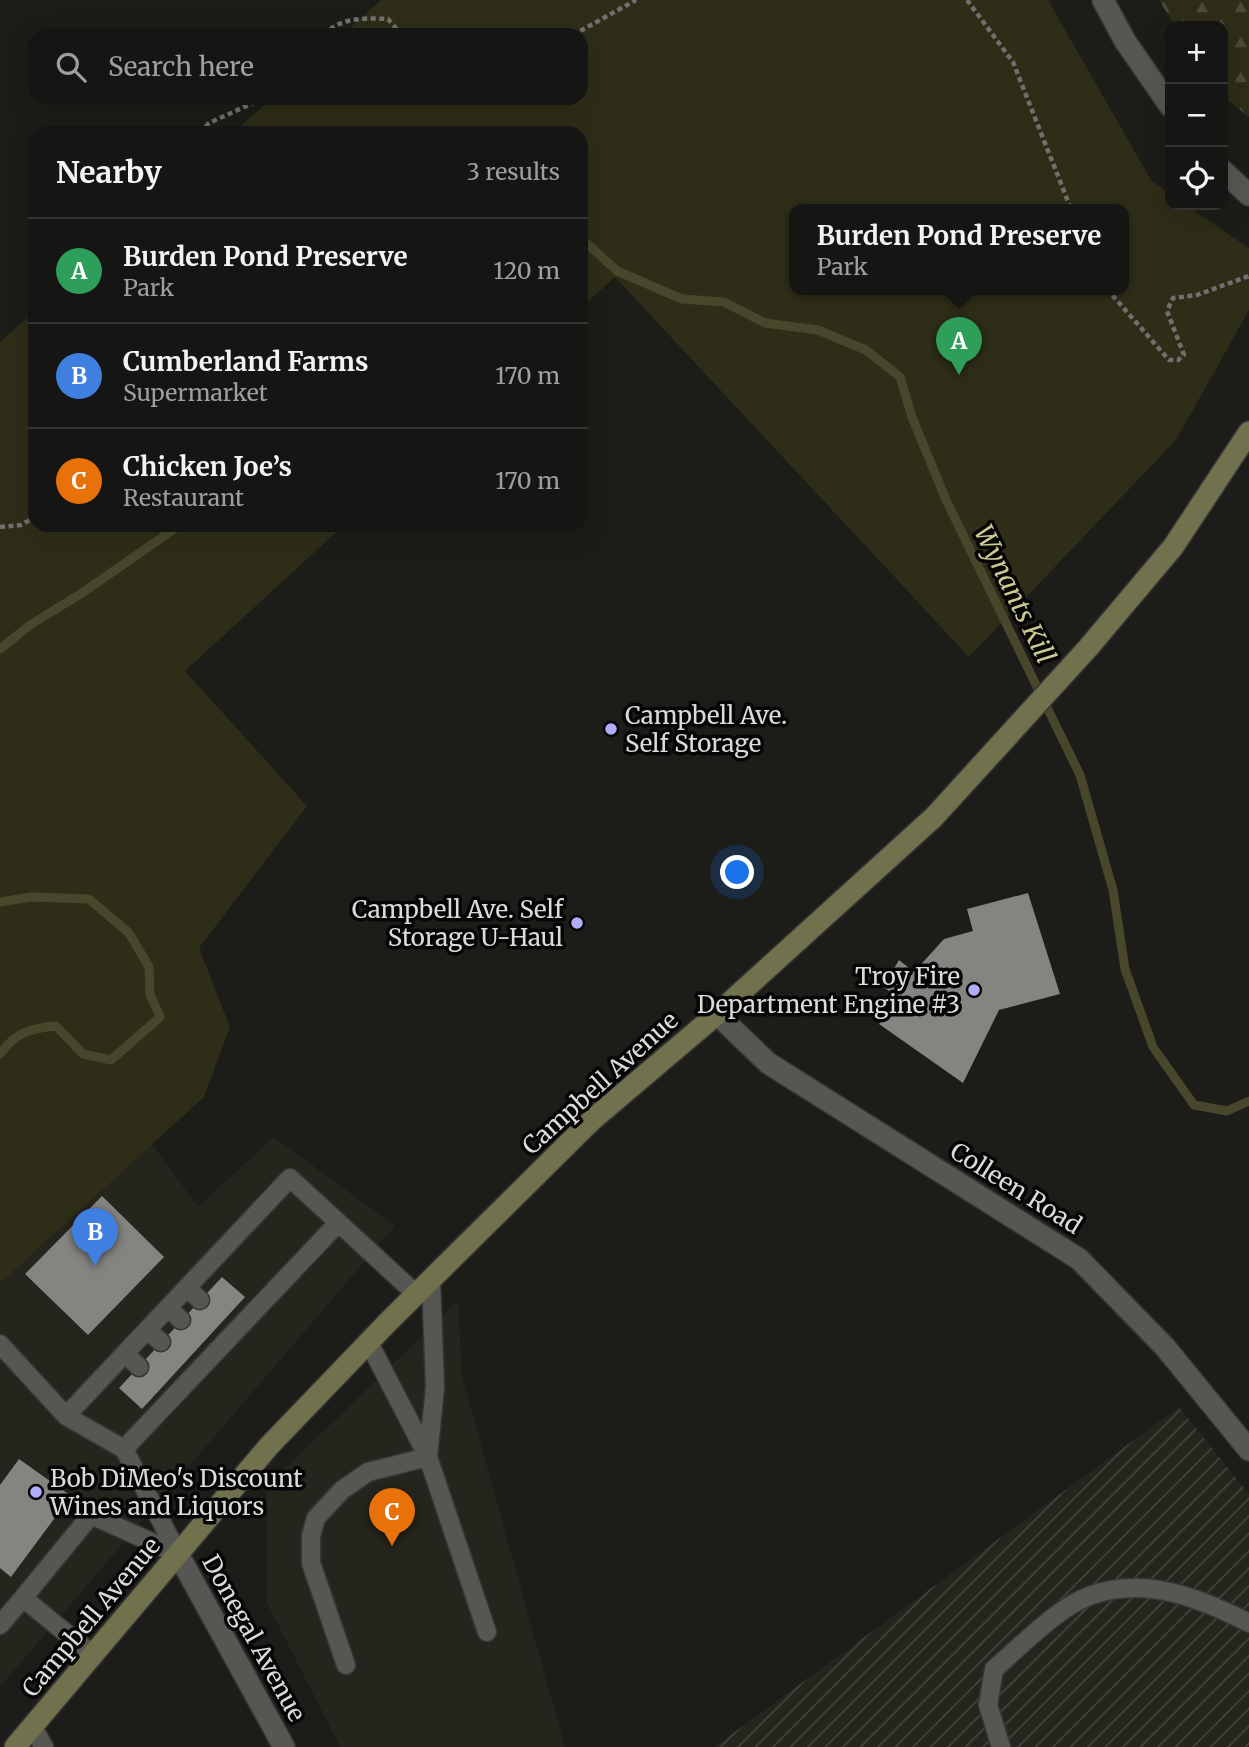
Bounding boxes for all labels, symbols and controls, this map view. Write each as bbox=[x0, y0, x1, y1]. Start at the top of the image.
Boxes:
map controls bbox=[1165, 21, 1228, 210]
button: + bbox=[1165, 21, 1228, 84]
search box bbox=[28, 28, 588, 105]
icon: search bbox=[52, 48, 90, 86]
text: Search here bbox=[108, 50, 254, 83]
button: − bbox=[1165, 84, 1228, 147]
button: locate bbox=[1165, 147, 1228, 210]
text: Nearby bbox=[56, 153, 162, 191]
text: 3 results bbox=[467, 157, 560, 186]
popup bbox=[789, 204, 1129, 295]
text: Burden Pond Preserve bbox=[817, 219, 1101, 252]
text: Burden Pond Preserve bbox=[123, 240, 408, 273]
text: Park bbox=[817, 252, 868, 281]
text: A bbox=[71, 256, 87, 285]
text: 120 m bbox=[494, 256, 560, 285]
text: Park bbox=[123, 273, 174, 302]
pin: A bbox=[936, 317, 982, 375]
text: Cumberland Farms bbox=[123, 345, 368, 378]
text: B bbox=[71, 361, 87, 390]
text: 170 m bbox=[495, 361, 560, 390]
text: Supermarket bbox=[123, 378, 268, 407]
text: Chicken Joe’s bbox=[123, 450, 292, 483]
text: C bbox=[71, 466, 87, 495]
text: 170 m bbox=[495, 466, 560, 495]
text: Restaurant bbox=[123, 483, 244, 512]
water label: Wynants Kill bbox=[967, 519, 1063, 669]
place label: Campbell Ave. Self Storage bbox=[625, 700, 787, 759]
marker: Campbell Ave. Self Storage bbox=[603, 721, 619, 737]
your location bbox=[720, 855, 754, 889]
place label: Campbell Ave. Self Storage U-Haul bbox=[352, 894, 564, 953]
marker: Campbell Ave. Self Storage U-Haul bbox=[569, 915, 585, 931]
place label: Troy Fire Department Engine #3 bbox=[697, 961, 960, 1020]
marker: Troy Fire Department Engine #3 bbox=[966, 982, 982, 998]
street label: Campbell Avenue bbox=[516, 1005, 684, 1161]
street label: Colleen Road bbox=[944, 1135, 1088, 1241]
pin: B bbox=[72, 1208, 118, 1266]
place label: Bob DiMeo's Discount Wines and Liquors bbox=[49, 1463, 303, 1522]
marker: Bob DiMeo's Discount Wines and Liquors bbox=[28, 1484, 44, 1500]
pin: C bbox=[369, 1488, 415, 1546]
street label: Campbell Avenue bbox=[15, 1531, 167, 1703]
street label: Donegal Avenue bbox=[195, 1549, 313, 1727]

